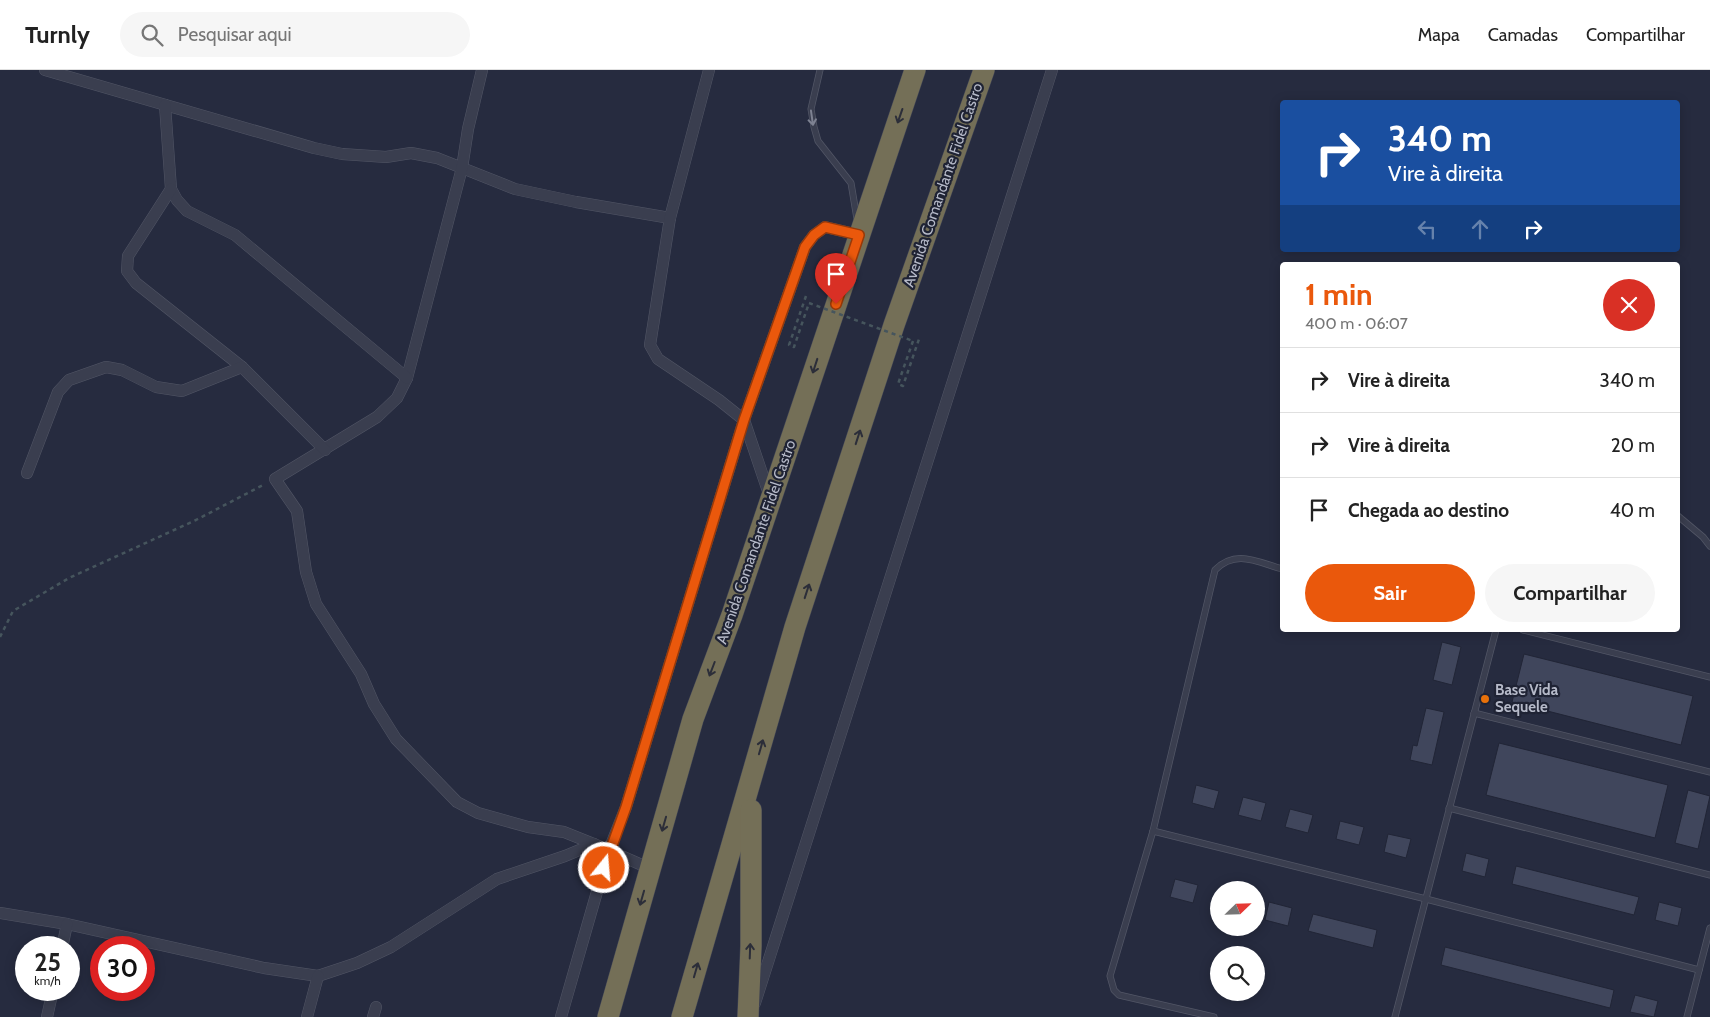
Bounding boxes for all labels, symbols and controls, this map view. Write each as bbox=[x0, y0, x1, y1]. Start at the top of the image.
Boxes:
search box bbox=[120, 12, 470, 57]
text: Turnly bbox=[25, 20, 90, 49]
icon: search bbox=[138, 21, 166, 49]
text: Pesquisar aqui bbox=[178, 23, 292, 46]
text: Mapa bbox=[1418, 24, 1460, 46]
text: Camadas bbox=[1488, 24, 1558, 46]
text: Compartilhar bbox=[1586, 24, 1685, 46]
street label: Avenida Comandante Fidel Castro bbox=[900, 81, 986, 289]
one-way arrow bbox=[894, 108, 904, 124]
one-way arrow bbox=[807, 109, 817, 125]
text: 340 m bbox=[1388, 117, 1492, 160]
icon: right bbox=[1305, 120, 1370, 185]
text: Vire à direita bbox=[1388, 160, 1503, 187]
icon: left bbox=[1413, 215, 1441, 243]
icon: ahead bbox=[1466, 215, 1494, 243]
icon: right bbox=[1519, 215, 1547, 243]
pin bbox=[815, 253, 857, 304]
icon: arrive bbox=[822, 260, 850, 288]
text: 1 min bbox=[1305, 276, 1373, 313]
button: close bbox=[1603, 279, 1655, 331]
text: 400 m · 06:07 bbox=[1305, 314, 1408, 333]
one-way arrow bbox=[810, 358, 819, 374]
icon: right bbox=[1305, 366, 1333, 394]
text: Vire à direita bbox=[1348, 369, 1450, 392]
text: 340 m bbox=[1600, 369, 1655, 392]
one-way arrow bbox=[853, 429, 863, 445]
icon: right bbox=[1305, 431, 1333, 459]
text: Vire à direita bbox=[1348, 434, 1450, 457]
text: 20 m bbox=[1611, 434, 1655, 457]
street label: Avenida Comandante Fidel Castro bbox=[713, 438, 799, 646]
icon: arrive bbox=[1305, 496, 1333, 524]
text: Chegada ao destino bbox=[1348, 499, 1509, 522]
text: 40 m bbox=[1610, 499, 1655, 522]
button: Sair bbox=[1305, 564, 1475, 622]
button: Compartilhar bbox=[1485, 564, 1655, 622]
one-way arrow bbox=[802, 583, 812, 599]
one-way arrow bbox=[707, 661, 716, 676]
place label: Base Vida Sequele bbox=[1495, 681, 1559, 716]
marker: Base Vida Sequele bbox=[1479, 693, 1491, 705]
one-way arrow bbox=[757, 740, 767, 756]
one-way arrow bbox=[658, 816, 668, 832]
position arrow bbox=[577, 841, 629, 893]
north arrow bbox=[1210, 881, 1265, 936]
map controls bbox=[1210, 881, 1265, 1001]
one-way arrow bbox=[637, 890, 647, 906]
speed limit sign: 30 bbox=[90, 936, 155, 1001]
one-way arrow bbox=[746, 943, 755, 959]
button: search bbox=[1210, 946, 1265, 1001]
text: 25 bbox=[34, 947, 61, 977]
one-way arrow bbox=[692, 963, 701, 979]
text: km/h bbox=[34, 973, 61, 988]

